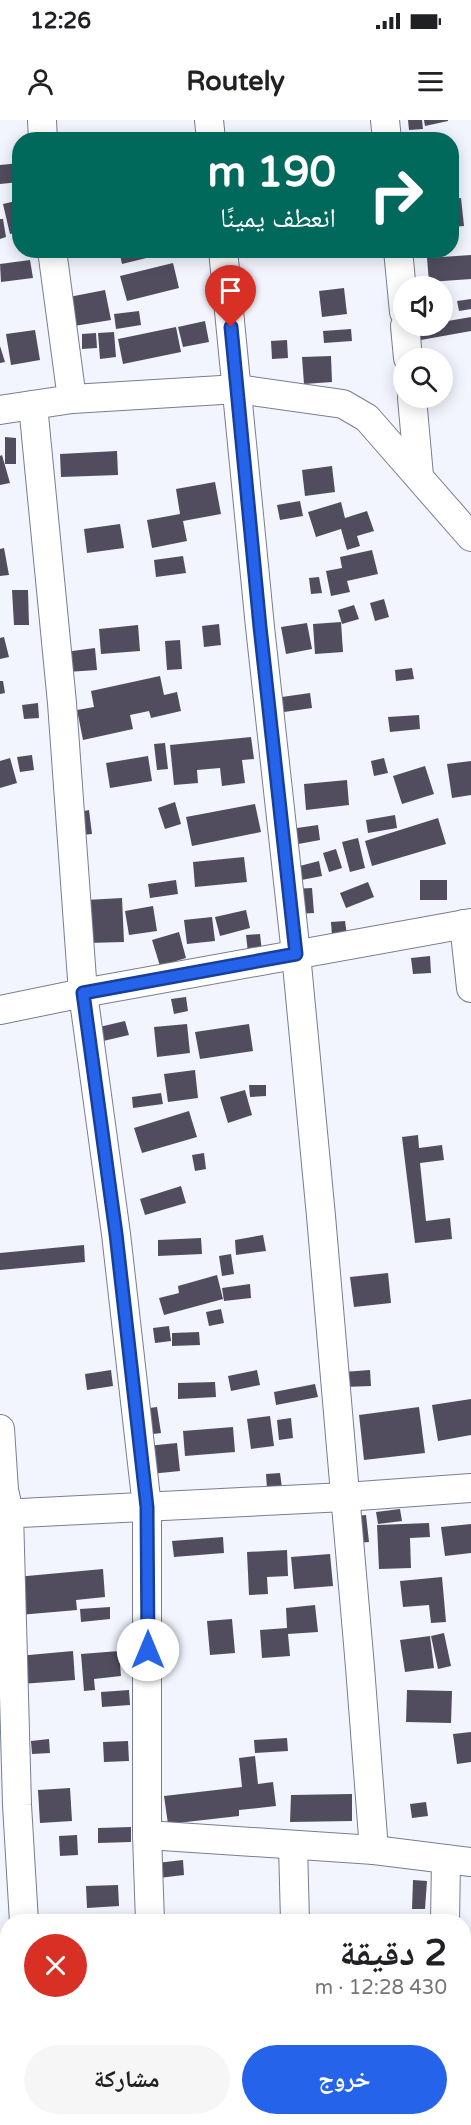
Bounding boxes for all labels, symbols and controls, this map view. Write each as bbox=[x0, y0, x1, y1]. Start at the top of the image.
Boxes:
text: 12:26 bbox=[30, 8, 91, 34]
icon: person bbox=[24, 65, 57, 98]
text: Routely bbox=[186, 65, 285, 98]
icon: menu bbox=[414, 65, 447, 98]
text: 190 m bbox=[207, 147, 336, 198]
icon: right bbox=[357, 156, 435, 234]
text: انعطف يمينًا bbox=[220, 202, 336, 235]
pin bbox=[205, 265, 256, 327]
icon: arrive bbox=[214, 274, 247, 307]
map controls bbox=[393, 276, 453, 408]
button: sound bbox=[393, 276, 453, 336]
button: search bbox=[393, 348, 453, 408]
position arrow bbox=[116, 1618, 180, 1682]
text: 2 دقيقة bbox=[339, 1932, 447, 1975]
button: close bbox=[24, 1934, 87, 1997]
text: 430 m · 12:28 bbox=[315, 1976, 447, 2000]
button: مشاركة bbox=[24, 2045, 230, 2114]
button: خروج bbox=[242, 2045, 447, 2114]

